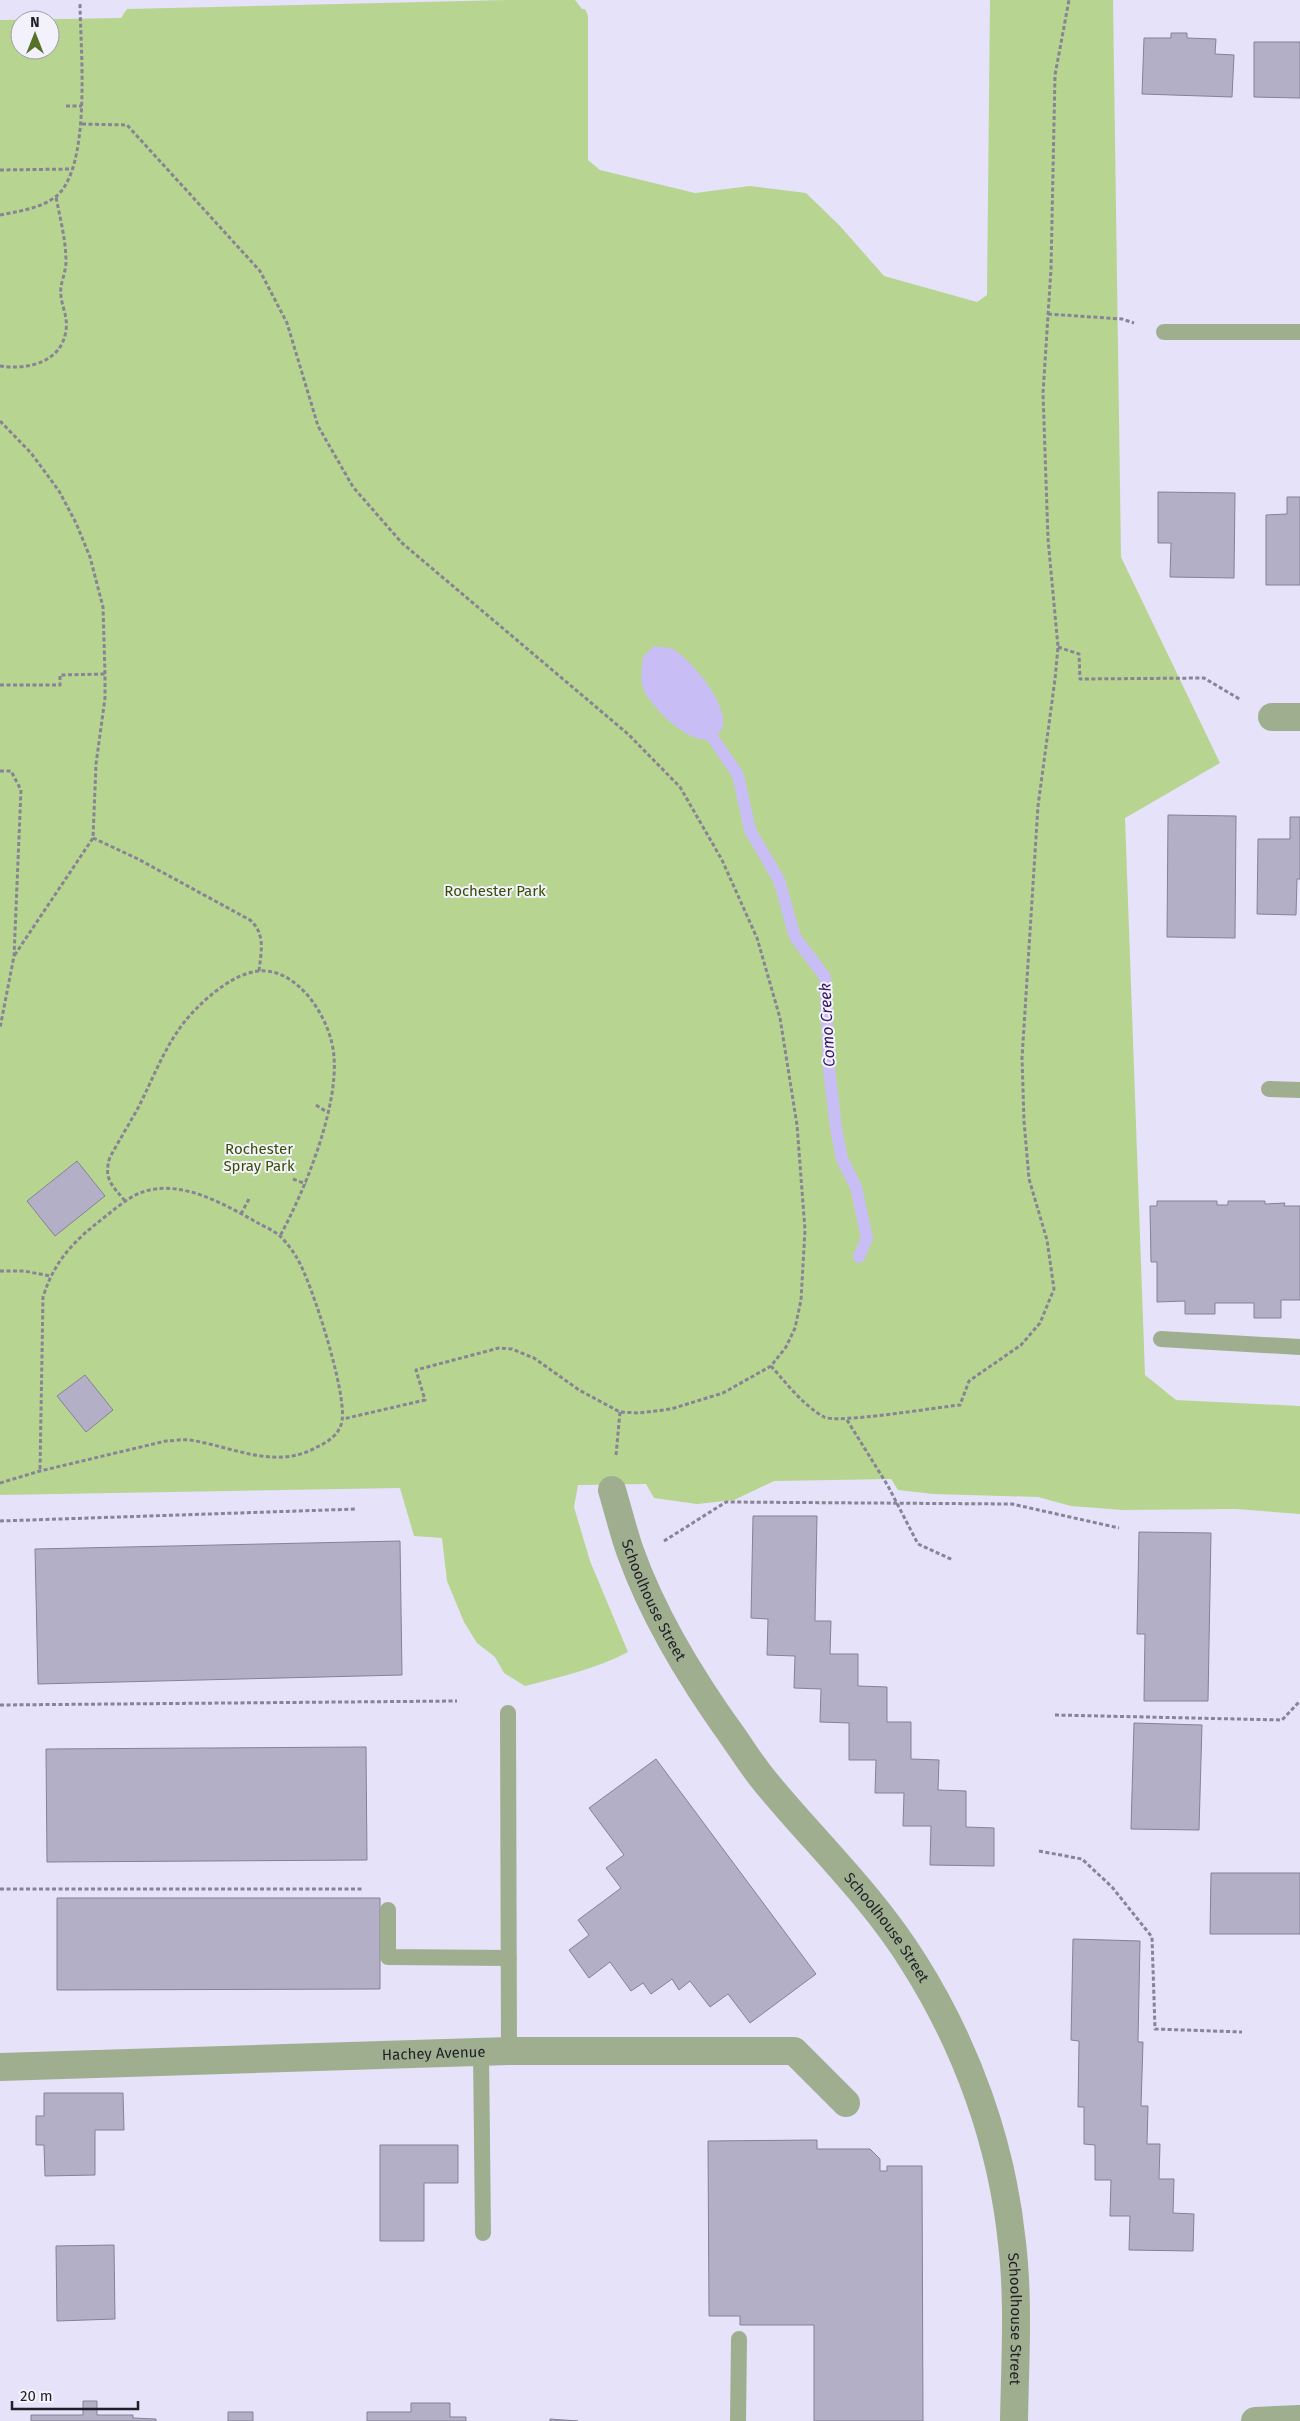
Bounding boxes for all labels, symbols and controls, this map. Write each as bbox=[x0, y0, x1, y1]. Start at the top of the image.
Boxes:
north arrow bbox=[10, 10, 60, 60]
text: N bbox=[30, 14, 40, 31]
park label: Rochester Park bbox=[444, 882, 546, 900]
water label: Como Creek bbox=[815, 982, 839, 1068]
park label: Rochester Spray Park bbox=[223, 1140, 295, 1175]
street label: Schoolhouse Street bbox=[618, 1537, 690, 1665]
street label: Schoolhouse Street bbox=[840, 1869, 933, 1986]
street label: Hachey Avenue bbox=[382, 2043, 486, 2064]
street label: Schoolhouse Street bbox=[1004, 2252, 1025, 2386]
scale bar bbox=[12, 2378, 139, 2410]
text: 20 m bbox=[20, 2387, 53, 2405]

